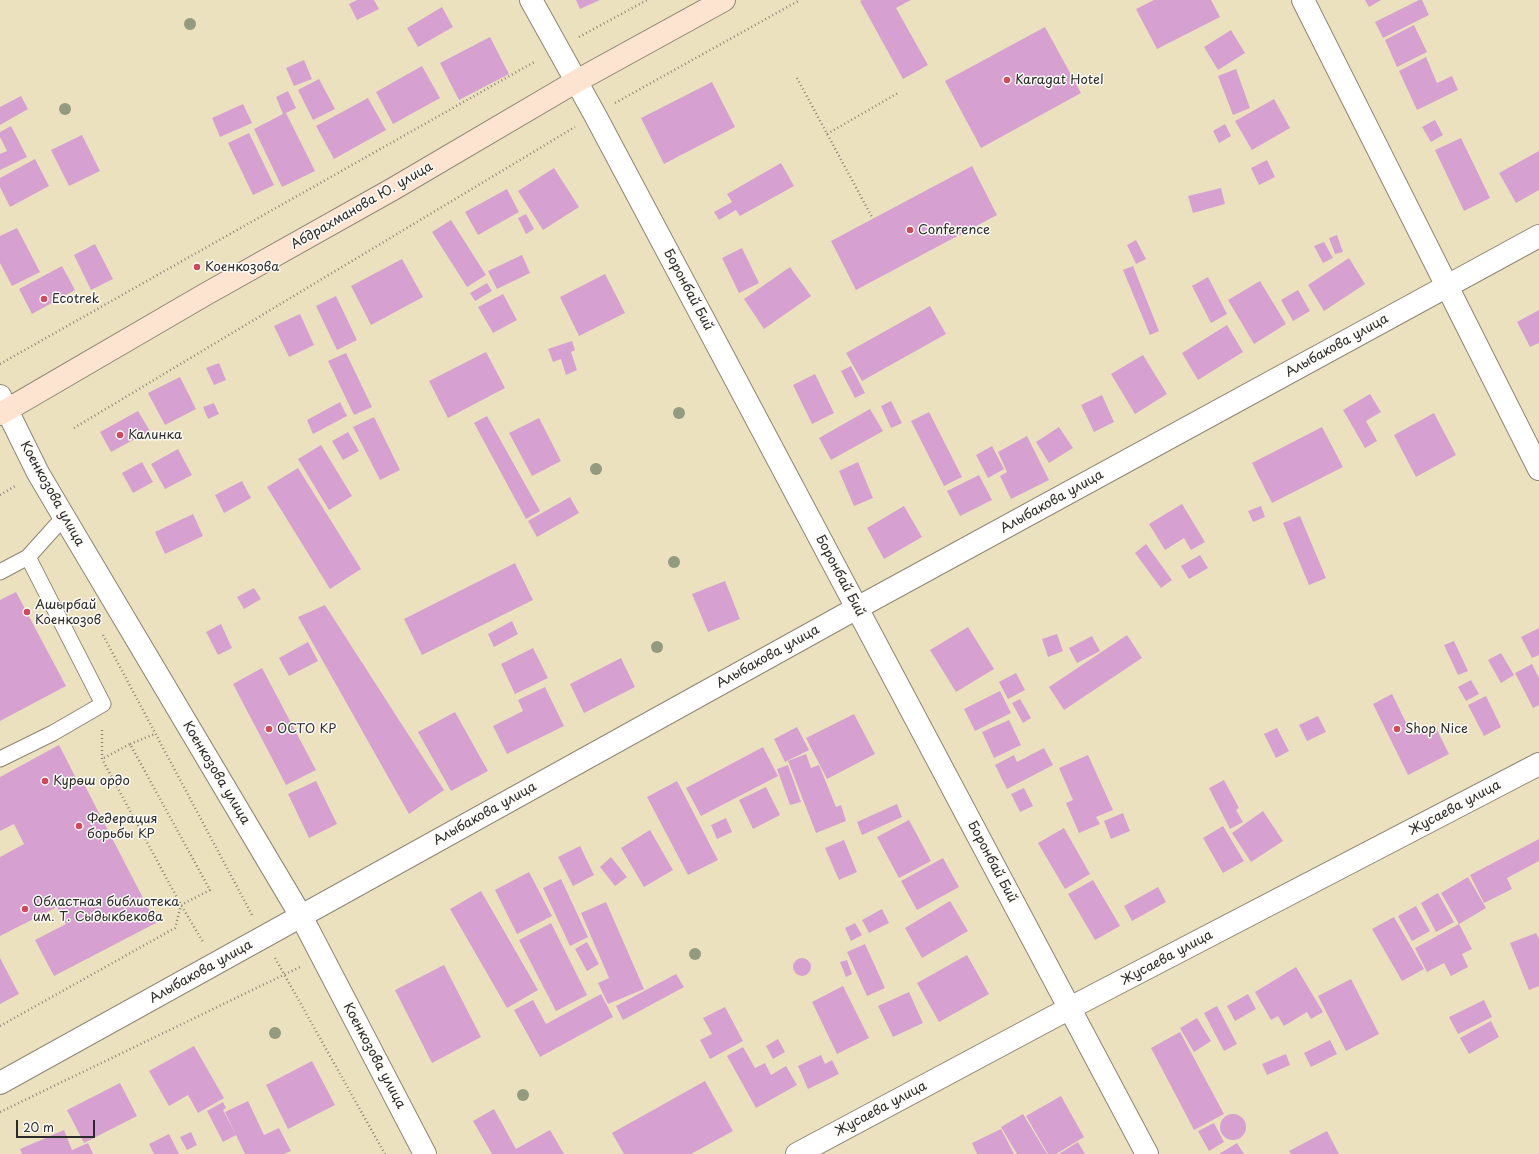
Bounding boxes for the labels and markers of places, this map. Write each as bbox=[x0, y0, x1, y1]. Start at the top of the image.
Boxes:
place label: Karagat Hotel bbox=[1015, 72, 1103, 88]
marker: Karagat Hotel bbox=[1002, 75, 1012, 85]
place label: Conference bbox=[918, 222, 990, 238]
marker: Conference bbox=[905, 225, 915, 235]
place label: Коенкозова bbox=[205, 259, 279, 275]
marker: Коенкозова bbox=[192, 262, 202, 272]
place label: Ecotrek bbox=[52, 291, 100, 307]
marker: Ecotrek bbox=[39, 294, 49, 304]
place label: Калинка bbox=[128, 427, 182, 443]
marker: Калинка bbox=[115, 430, 125, 440]
place label: Ашырбай Коенкозов bbox=[35, 597, 101, 628]
marker: Ашырбай Коенкозов bbox=[22, 607, 32, 617]
place label: ОСТО КР bbox=[277, 721, 336, 737]
place label: Shop Nice bbox=[1405, 721, 1468, 737]
marker: ОСТО КР bbox=[264, 724, 274, 734]
marker: Shop Nice bbox=[1392, 724, 1402, 734]
place label: Курөш ордо bbox=[53, 773, 130, 789]
marker: Курөш ордо bbox=[40, 776, 50, 786]
place label: Федерация борьбы КР bbox=[87, 811, 157, 842]
marker: Федерация борьбы КР bbox=[74, 821, 84, 831]
place label: Областная библиотека им. Т. Сыдыкбекова bbox=[33, 894, 179, 925]
marker: Областная библиотека им. Т. Сыдыкбекова bbox=[20, 904, 30, 914]

